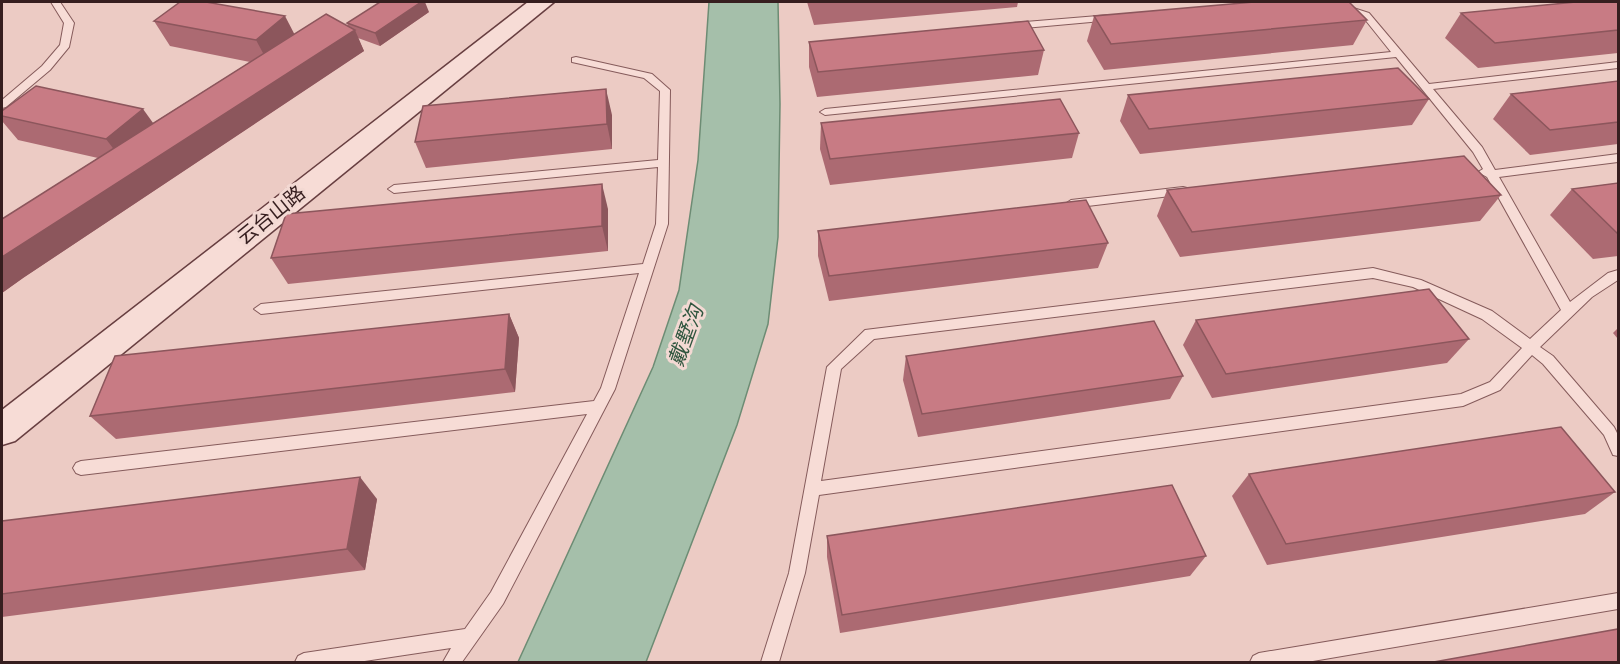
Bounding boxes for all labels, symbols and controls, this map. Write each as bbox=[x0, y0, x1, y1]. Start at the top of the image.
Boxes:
street label: 云台山路 bbox=[231, 179, 311, 251]
water label: 戴墅沟 bbox=[661, 299, 711, 370]

